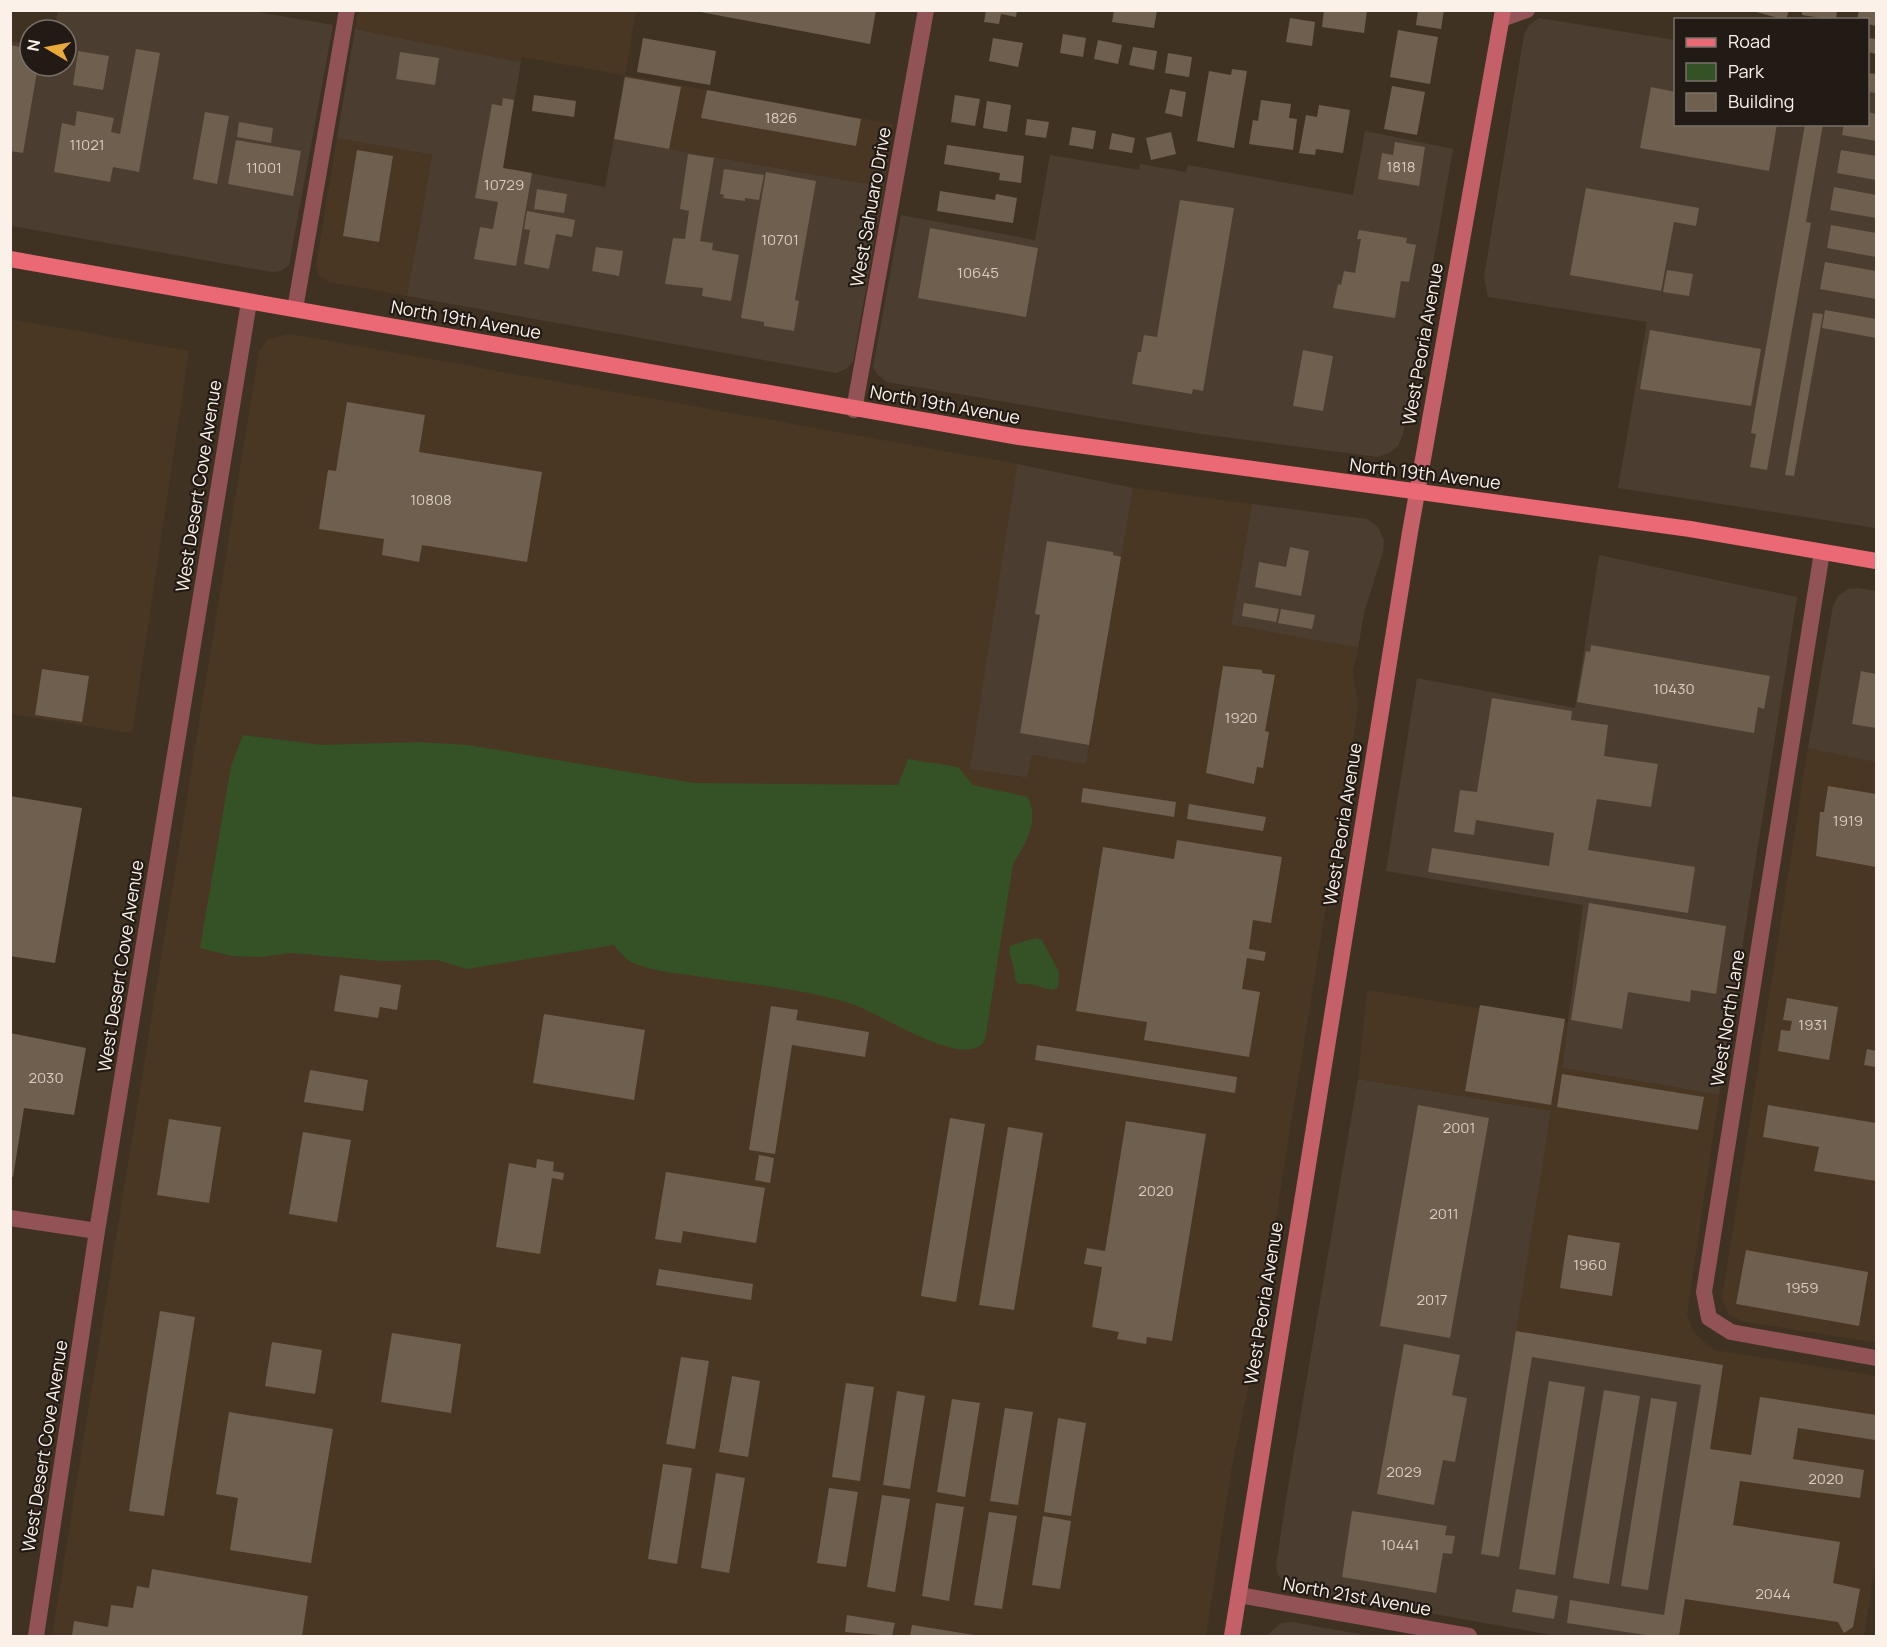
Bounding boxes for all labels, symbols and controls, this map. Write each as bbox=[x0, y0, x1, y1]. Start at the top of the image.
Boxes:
north arrow bbox=[18, 18, 78, 78]
legend bbox=[1674, 18, 1869, 126]
text: Road bbox=[1728, 29, 1771, 53]
text: N bbox=[21, 38, 45, 53]
text: Park bbox=[1728, 59, 1765, 83]
text: Building bbox=[1728, 89, 1794, 113]
house number: 1826 bbox=[765, 107, 797, 128]
street label: West Sahuaro Drive bbox=[844, 125, 896, 289]
house number: 11021 bbox=[69, 134, 105, 155]
house number: 1818 bbox=[1386, 156, 1416, 177]
house number: 11001 bbox=[246, 157, 282, 178]
house number: 10729 bbox=[484, 174, 524, 195]
house number: 10701 bbox=[761, 229, 799, 250]
street label: West Peoria Avenue bbox=[1396, 261, 1448, 427]
house number: 10645 bbox=[957, 262, 999, 283]
street label: North 19th Avenue bbox=[389, 294, 543, 344]
street label: West Desert Cove Avenue bbox=[169, 378, 227, 593]
street label: North 19th Avenue bbox=[868, 379, 1022, 429]
street label: North 19th Avenue bbox=[1348, 452, 1502, 494]
house number: 10808 bbox=[410, 489, 452, 510]
house number: 10430 bbox=[1653, 678, 1695, 699]
house number: 1920 bbox=[1225, 707, 1257, 728]
street label: West Peoria Avenue bbox=[1317, 741, 1367, 907]
house number: 1919 bbox=[1833, 810, 1863, 831]
street label: West Desert Cove Avenue bbox=[91, 858, 149, 1073]
street label: West North Lane bbox=[1704, 948, 1750, 1088]
house number: 1931 bbox=[1798, 1014, 1828, 1035]
house number: 2030 bbox=[28, 1067, 64, 1088]
house number: 2001 bbox=[1443, 1117, 1475, 1138]
house number: 2020 bbox=[1138, 1180, 1174, 1201]
house number: 2011 bbox=[1429, 1203, 1459, 1224]
street label: West Peoria Avenue bbox=[1238, 1220, 1288, 1386]
house number: 1960 bbox=[1573, 1254, 1607, 1275]
house number: 1959 bbox=[1785, 1277, 1819, 1298]
house number: 2017 bbox=[1416, 1289, 1448, 1310]
street label: West Desert Cove Avenue bbox=[15, 1338, 73, 1553]
house number: 2029 bbox=[1386, 1461, 1422, 1482]
house number: 2020 bbox=[1808, 1468, 1844, 1489]
house number: 10441 bbox=[1381, 1534, 1419, 1555]
street label: North 21st Avenue bbox=[1281, 1571, 1433, 1621]
house number: 2044 bbox=[1755, 1583, 1791, 1604]

